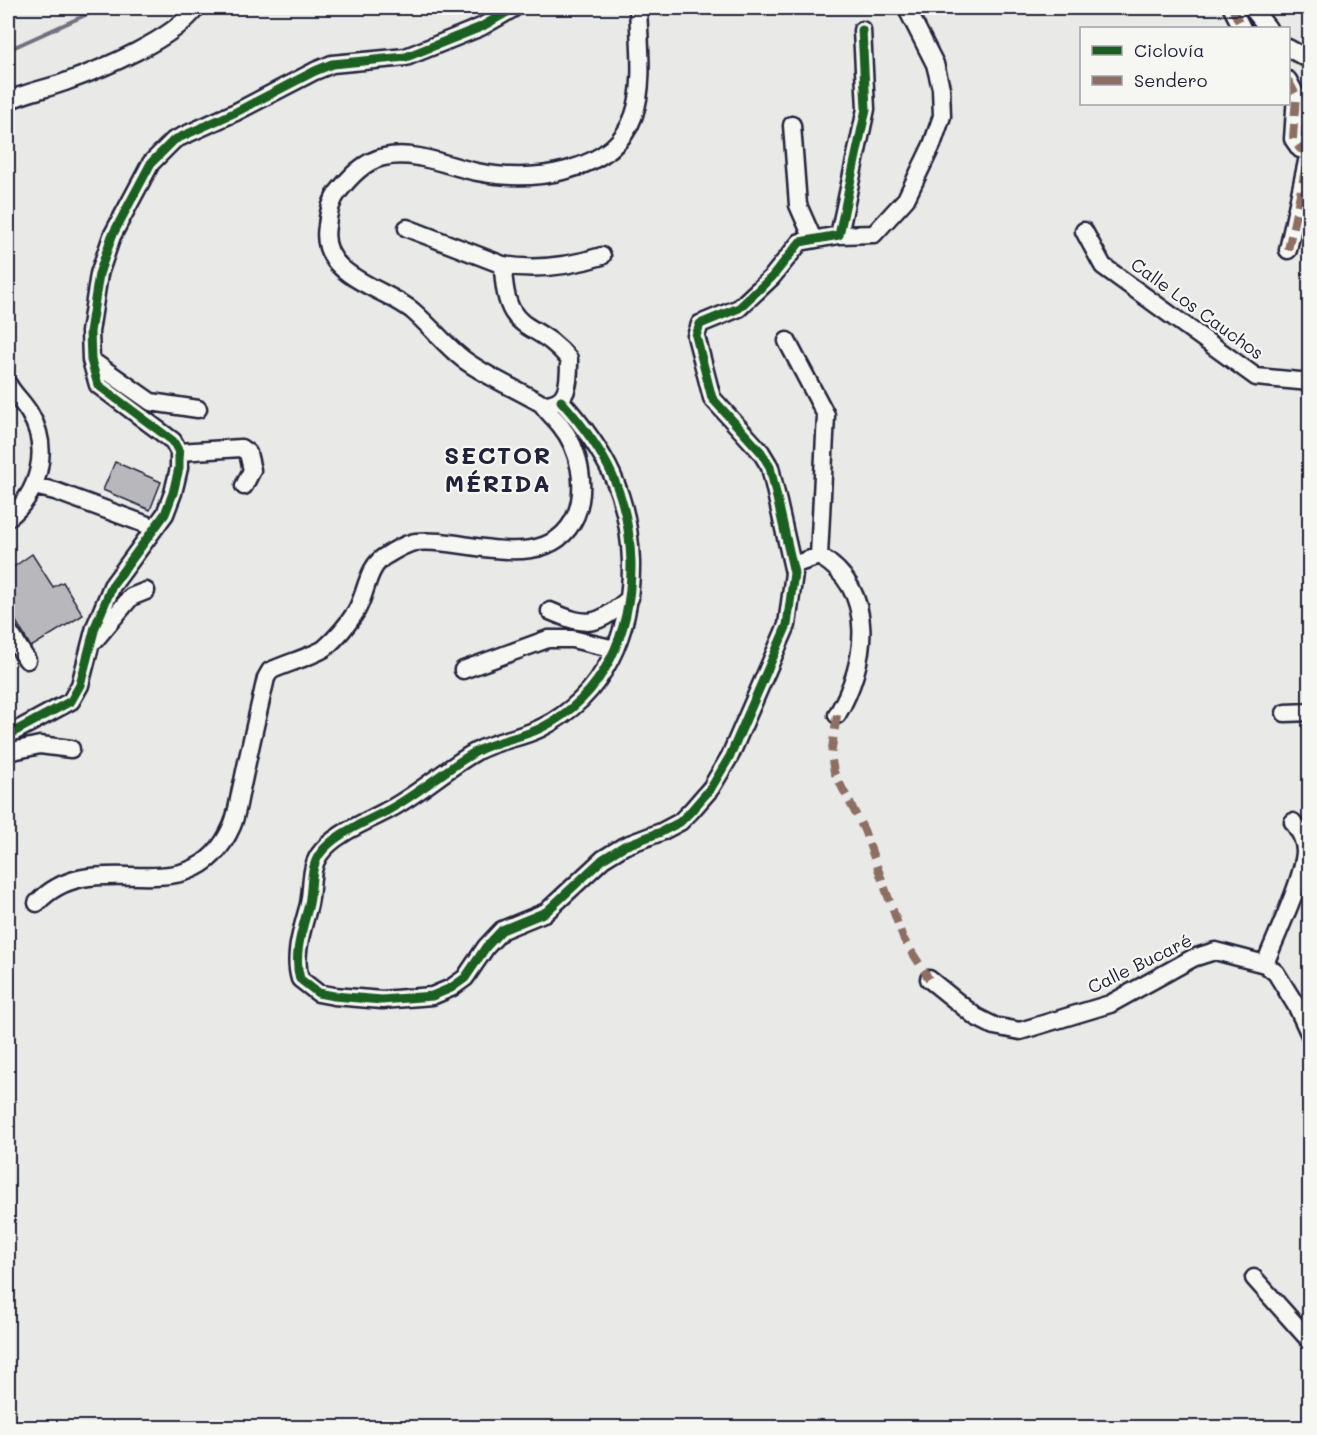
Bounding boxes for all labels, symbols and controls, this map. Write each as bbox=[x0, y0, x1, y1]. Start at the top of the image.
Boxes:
legend bbox=[1080, 27, 1290, 105]
text: Ciclovía bbox=[1134, 38, 1205, 62]
text: Sendero bbox=[1134, 68, 1208, 92]
street label: Calle Los Cauchos bbox=[1126, 252, 1269, 365]
district label: SECTOR MÉRIDA bbox=[444, 439, 552, 498]
street label: Calle Bucaré bbox=[1084, 928, 1196, 999]

